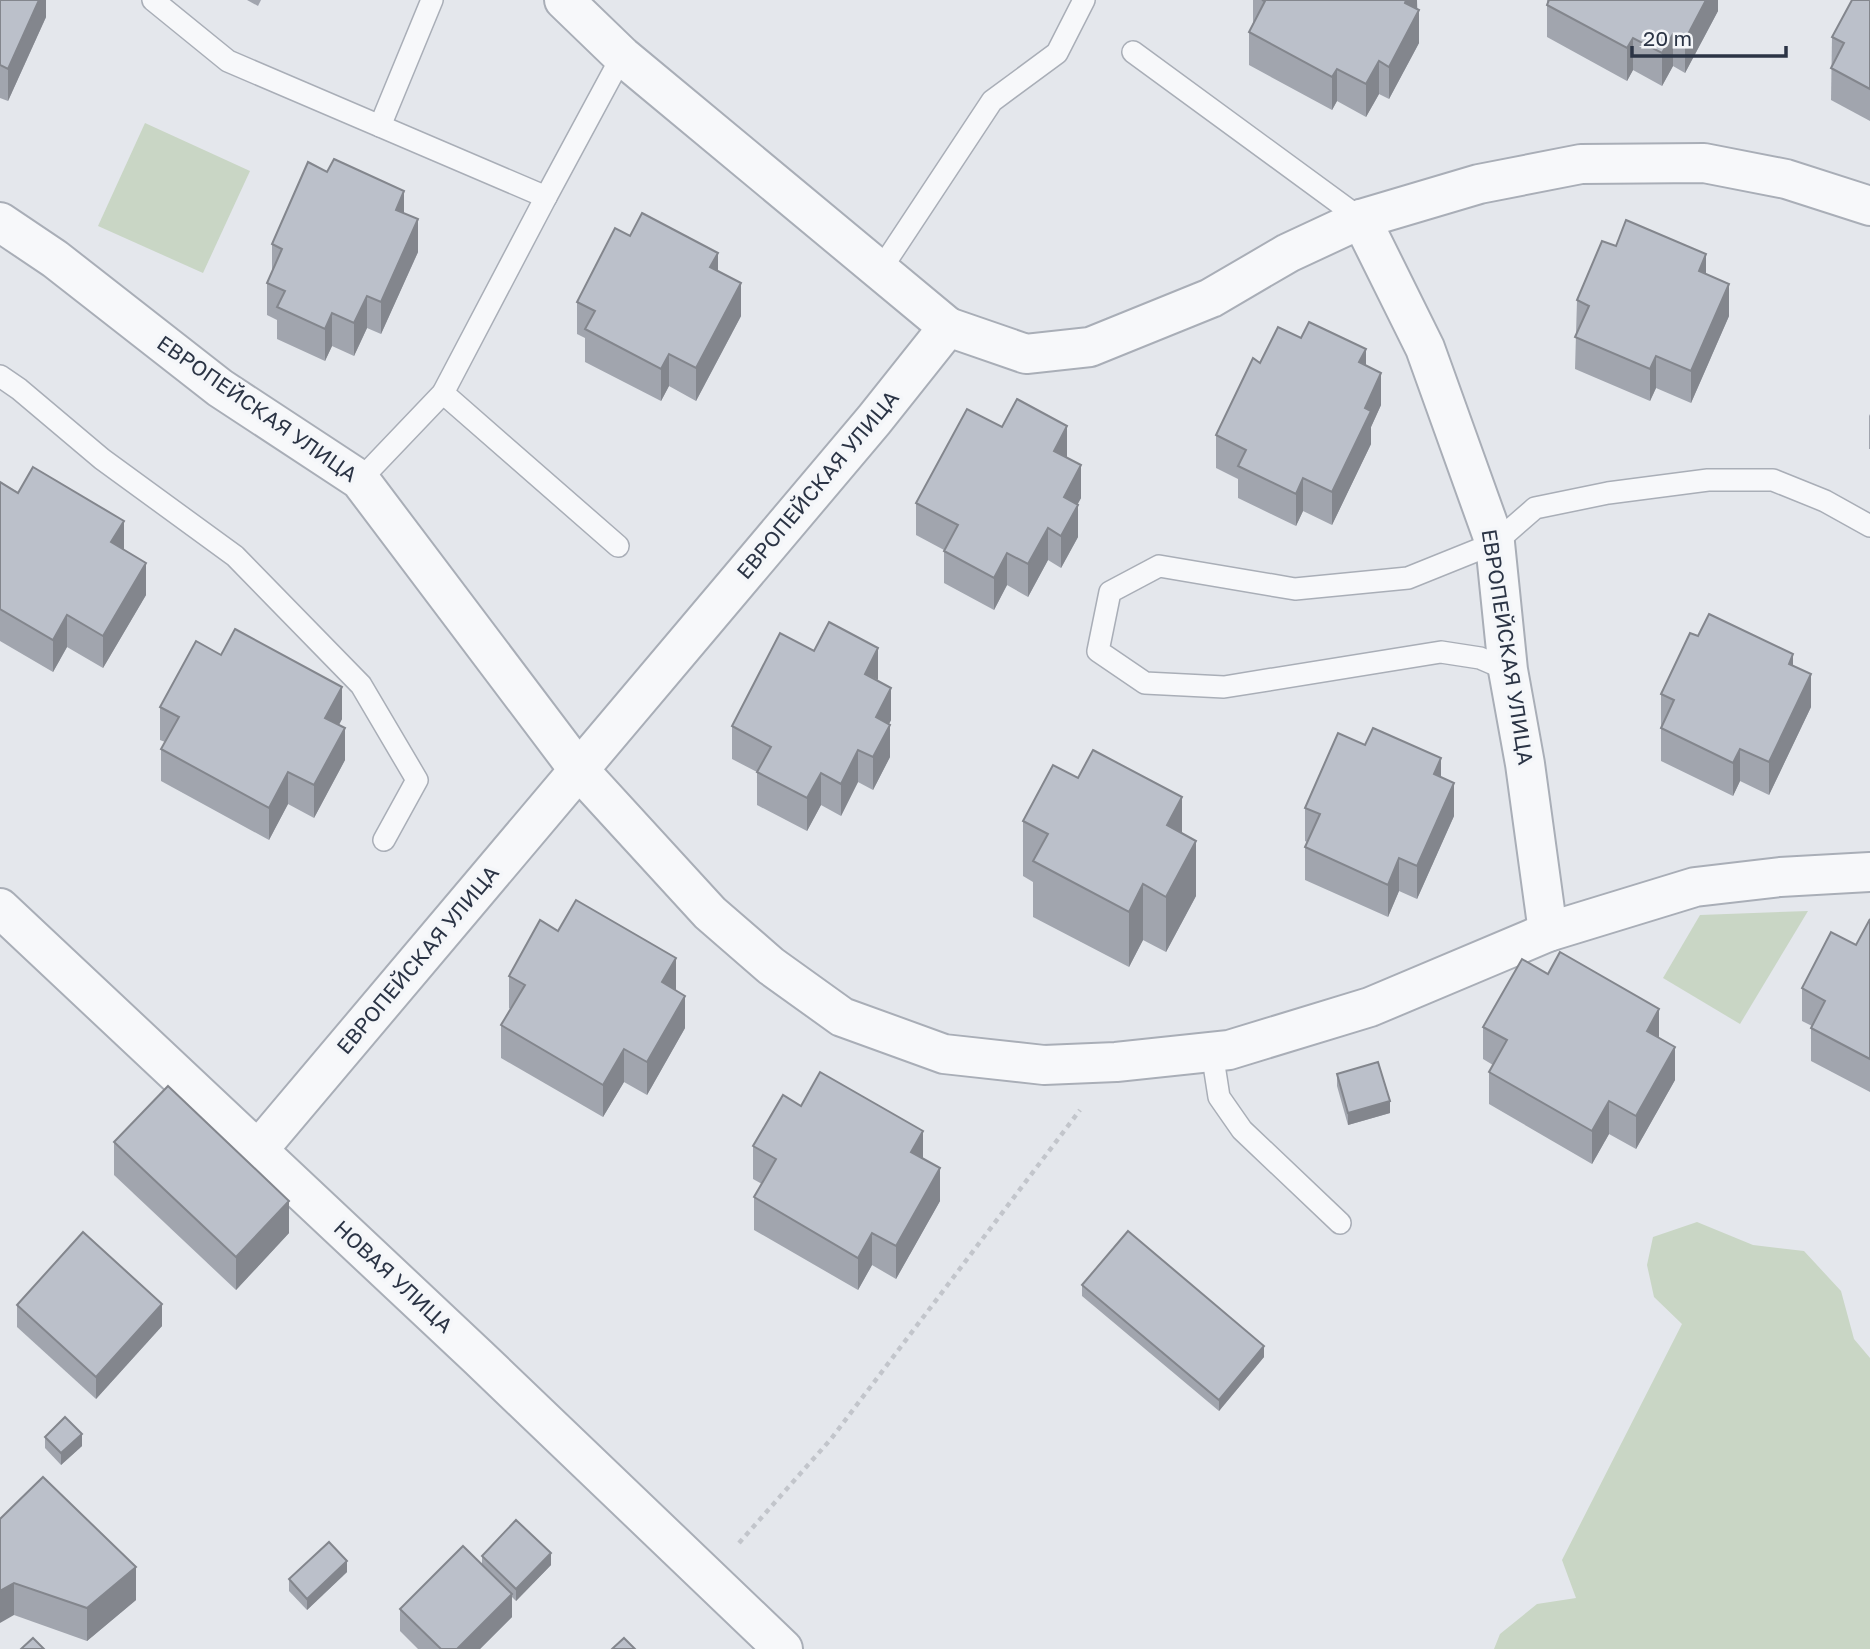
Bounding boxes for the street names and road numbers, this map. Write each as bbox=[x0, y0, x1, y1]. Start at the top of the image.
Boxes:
street label: ЕВРОПЕЙСКАЯ УЛИЦА bbox=[152, 329, 363, 487]
street label: ЕВРОПЕЙСКАЯ УЛИЦА bbox=[731, 385, 904, 584]
street label: ЕВРОПЕЙСКАЯ УЛИЦА bbox=[1477, 527, 1539, 767]
street label: ЕВРОПЕЙСКАЯ УЛИЦА bbox=[331, 860, 504, 1059]
street label: НОВАЯ УЛИЦА bbox=[329, 1214, 459, 1338]

